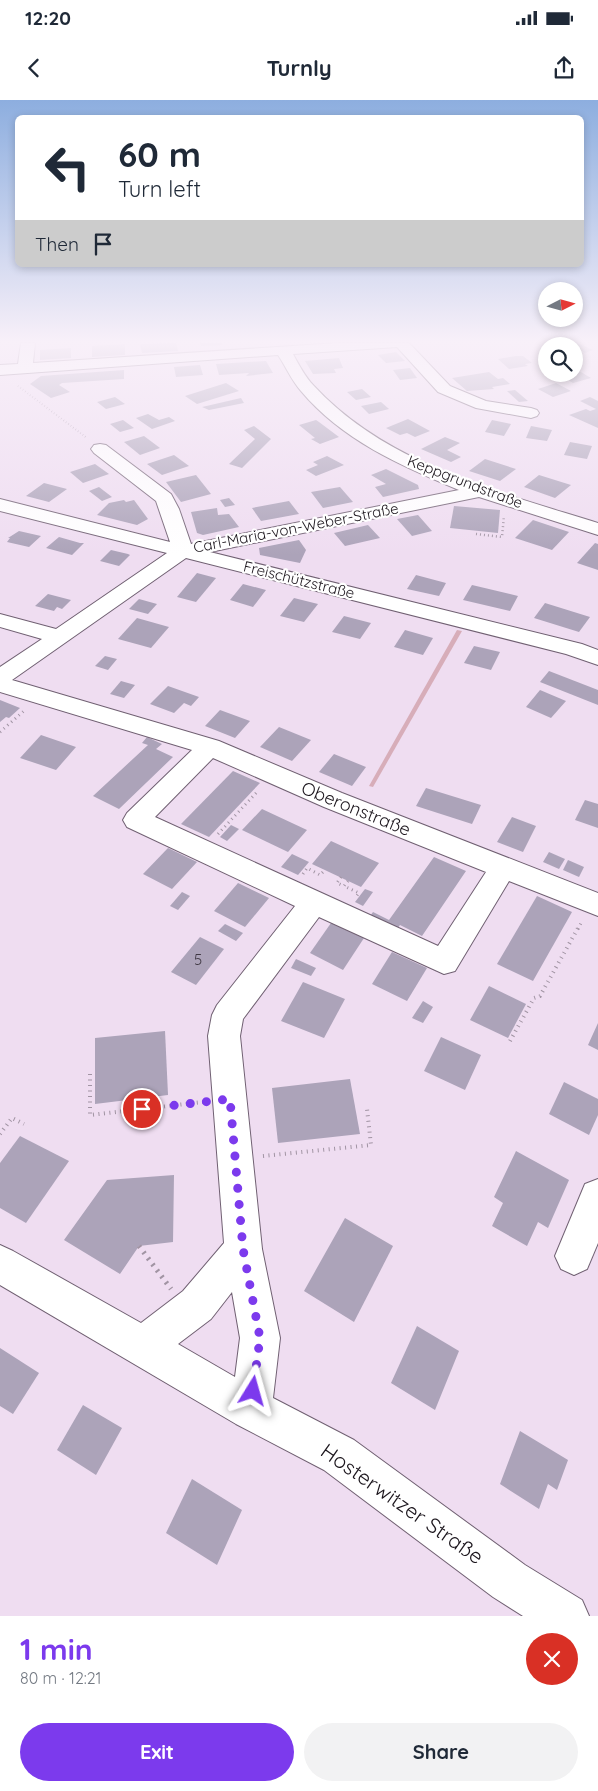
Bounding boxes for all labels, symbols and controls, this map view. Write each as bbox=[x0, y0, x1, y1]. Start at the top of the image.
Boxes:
text: 12:20 bbox=[25, 6, 71, 30]
icon: back bbox=[20, 54, 48, 82]
text: Turnly bbox=[266, 54, 332, 82]
icon: share bbox=[550, 54, 578, 82]
text: 60 m bbox=[118, 132, 201, 176]
icon: left bbox=[35, 135, 100, 200]
text: Turn left bbox=[118, 175, 201, 203]
icon: arrive bbox=[89, 230, 117, 258]
text: Then bbox=[35, 232, 79, 256]
north arrow bbox=[538, 282, 582, 328]
map controls bbox=[538, 282, 583, 382]
button: search bbox=[538, 337, 583, 382]
street label: Keppgrundstraße bbox=[405, 451, 526, 512]
street label: Carl-Maria-von-Weber-Straße bbox=[192, 498, 400, 557]
street label: Freischützstraße bbox=[242, 557, 357, 603]
street label: Oberonstraße bbox=[298, 776, 414, 841]
house number: 5 bbox=[194, 950, 202, 969]
pin bbox=[121, 1088, 163, 1130]
icon: arrive bbox=[128, 1095, 156, 1123]
position arrow bbox=[226, 1364, 278, 1416]
street label: Hosterwitzer Straße bbox=[316, 1437, 489, 1569]
text: 1 min bbox=[20, 1630, 93, 1668]
button: close bbox=[526, 1633, 578, 1685]
text: 80 m · 12:21 bbox=[20, 1668, 102, 1688]
button: Exit bbox=[20, 1723, 294, 1781]
button: Share bbox=[304, 1723, 578, 1781]

